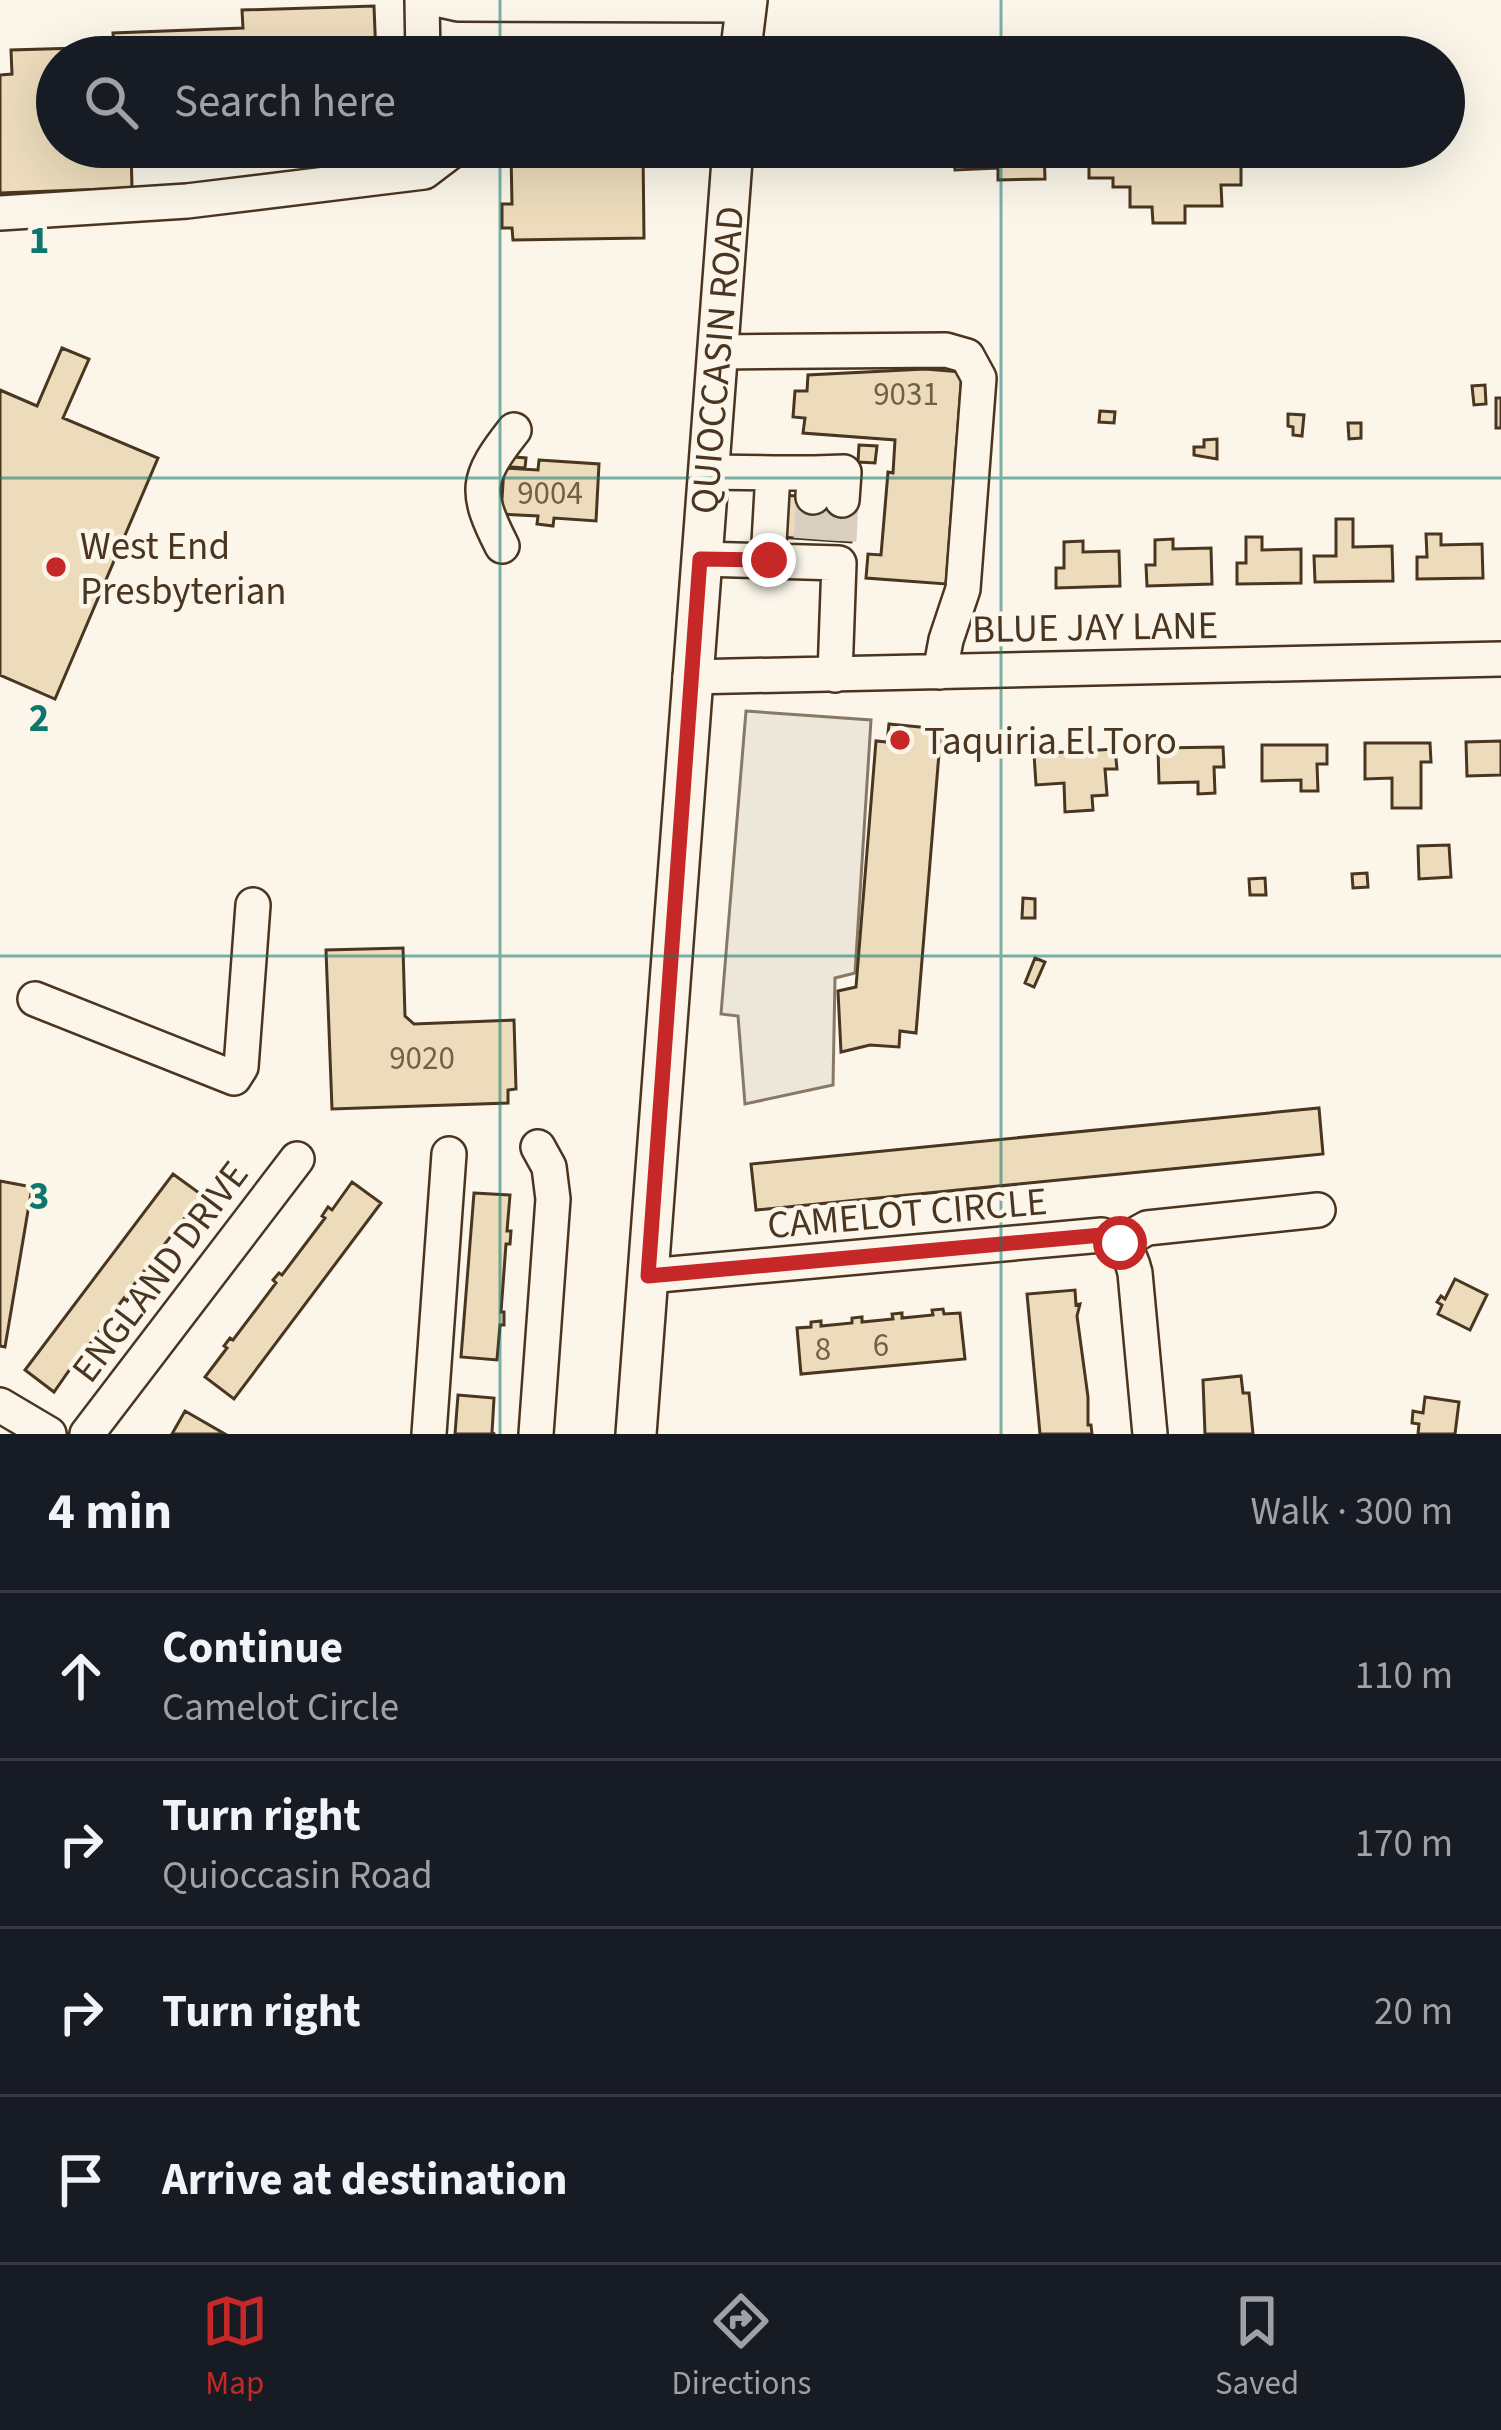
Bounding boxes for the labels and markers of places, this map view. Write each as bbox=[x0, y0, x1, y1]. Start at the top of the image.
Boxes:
place label: West End Presbyterian bbox=[80, 519, 287, 620]
marker: West End Presbyterian bbox=[43, 554, 69, 580]
place label: Taquiria El Toro bbox=[924, 714, 1177, 770]
marker: Taquiria El Toro bbox=[887, 727, 913, 753]

